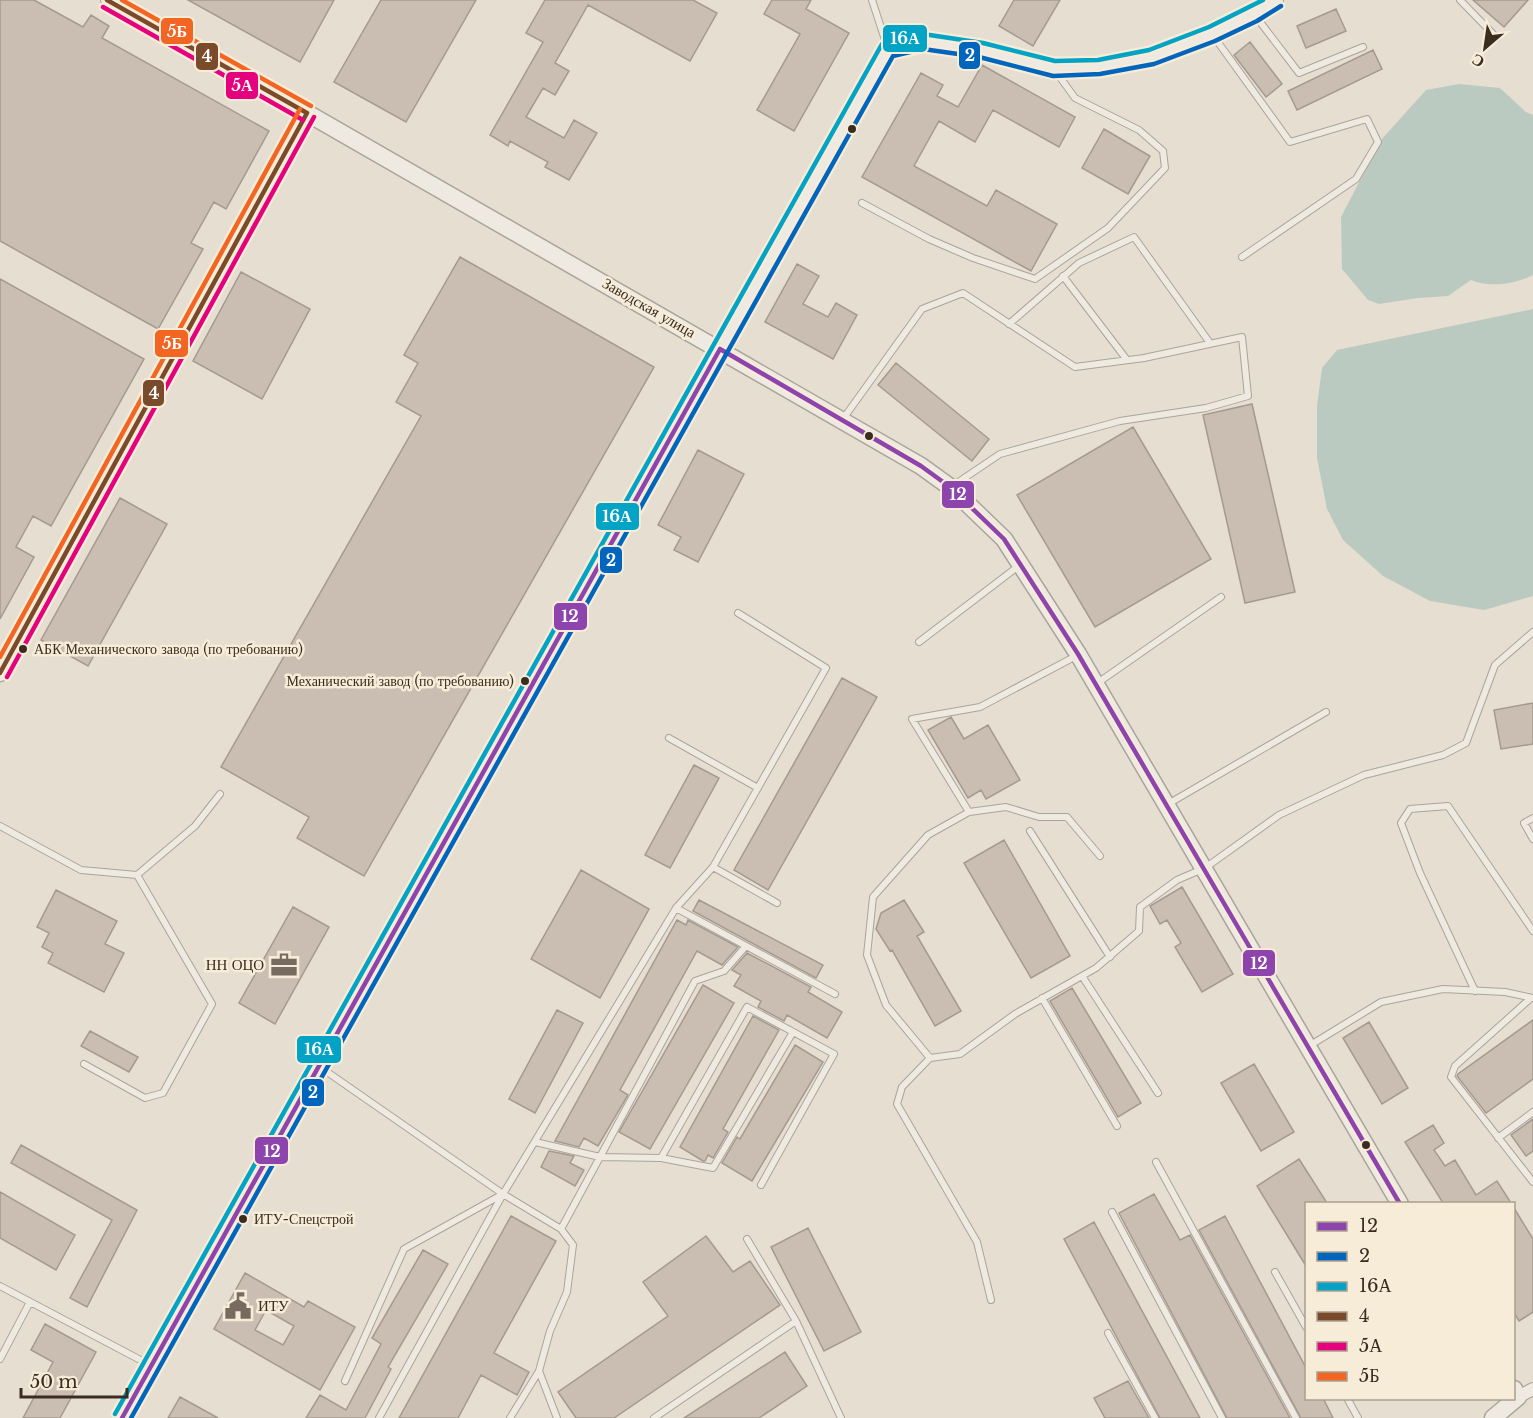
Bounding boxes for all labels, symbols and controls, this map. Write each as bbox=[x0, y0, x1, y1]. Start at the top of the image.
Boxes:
line badge: 5Б bbox=[160, 17, 194, 45]
north arrow bbox=[1455, 18, 1515, 78]
text: 5Б bbox=[167, 21, 187, 41]
line badge: 16А bbox=[882, 24, 928, 53]
text: 16А bbox=[890, 28, 920, 48]
line badge: 2 bbox=[958, 41, 981, 70]
line badge: 4 bbox=[195, 42, 219, 71]
text: 2 bbox=[965, 45, 975, 65]
text: 4 bbox=[202, 46, 212, 66]
text: С bbox=[1468, 50, 1488, 73]
line badge: 5А bbox=[225, 71, 259, 100]
text: 5А bbox=[231, 75, 253, 95]
unlabelled marker bbox=[846, 123, 858, 135]
street label: Заводская улица bbox=[599, 273, 700, 342]
line badge: 5Б bbox=[154, 329, 189, 358]
text: 5Б bbox=[162, 333, 182, 353]
line badge: 4 bbox=[142, 379, 165, 407]
text: 4 bbox=[149, 383, 159, 403]
unlabelled marker bbox=[863, 430, 875, 442]
line badge: 12 bbox=[941, 480, 975, 509]
text: 12 bbox=[949, 484, 967, 504]
line badge: 16А bbox=[595, 502, 640, 531]
text: 16А bbox=[602, 506, 632, 526]
line badge: 2 bbox=[599, 546, 623, 574]
text: 2 bbox=[606, 550, 616, 570]
line badge: 12 bbox=[553, 602, 588, 631]
text: 12 bbox=[561, 606, 579, 626]
place label: АБК Механического завода (по требованию) bbox=[34, 640, 303, 658]
marker: АБК Механического завода (по требованию) bbox=[17, 643, 29, 655]
place label: Механический завод (по требованию) bbox=[287, 672, 514, 690]
marker: Механический завод (по требованию) bbox=[519, 675, 531, 687]
line badge: 12 bbox=[1242, 949, 1276, 977]
office icon: НН ОЦО bbox=[269, 950, 299, 980]
text: 12 bbox=[1250, 953, 1268, 973]
place label: НН ОЦО bbox=[206, 955, 264, 974]
line badge: 16А bbox=[296, 1035, 342, 1064]
text: 16А bbox=[304, 1039, 334, 1059]
line badge: 2 bbox=[301, 1078, 325, 1107]
text: 2 bbox=[308, 1082, 318, 1102]
line badge: 12 bbox=[254, 1136, 289, 1165]
unlabelled marker bbox=[1360, 1139, 1372, 1151]
text: 12 bbox=[263, 1141, 281, 1161]
legend bbox=[1305, 1202, 1515, 1400]
place label: ИТУ-Спецстрой bbox=[254, 1210, 354, 1228]
marker: ИТУ-Спецстрой bbox=[237, 1213, 249, 1225]
text: 12 bbox=[1359, 1215, 1378, 1237]
text: 2 bbox=[1359, 1245, 1370, 1267]
text: 16А bbox=[1359, 1275, 1392, 1297]
public building icon: ИТУ bbox=[223, 1291, 253, 1321]
place label: ИТУ bbox=[258, 1296, 289, 1315]
text: 4 bbox=[1359, 1305, 1370, 1327]
text: 5А bbox=[1359, 1335, 1382, 1357]
scale bar bbox=[21, 1361, 128, 1399]
text: 5Б bbox=[1359, 1365, 1380, 1387]
text: 50 m bbox=[30, 1371, 78, 1393]

